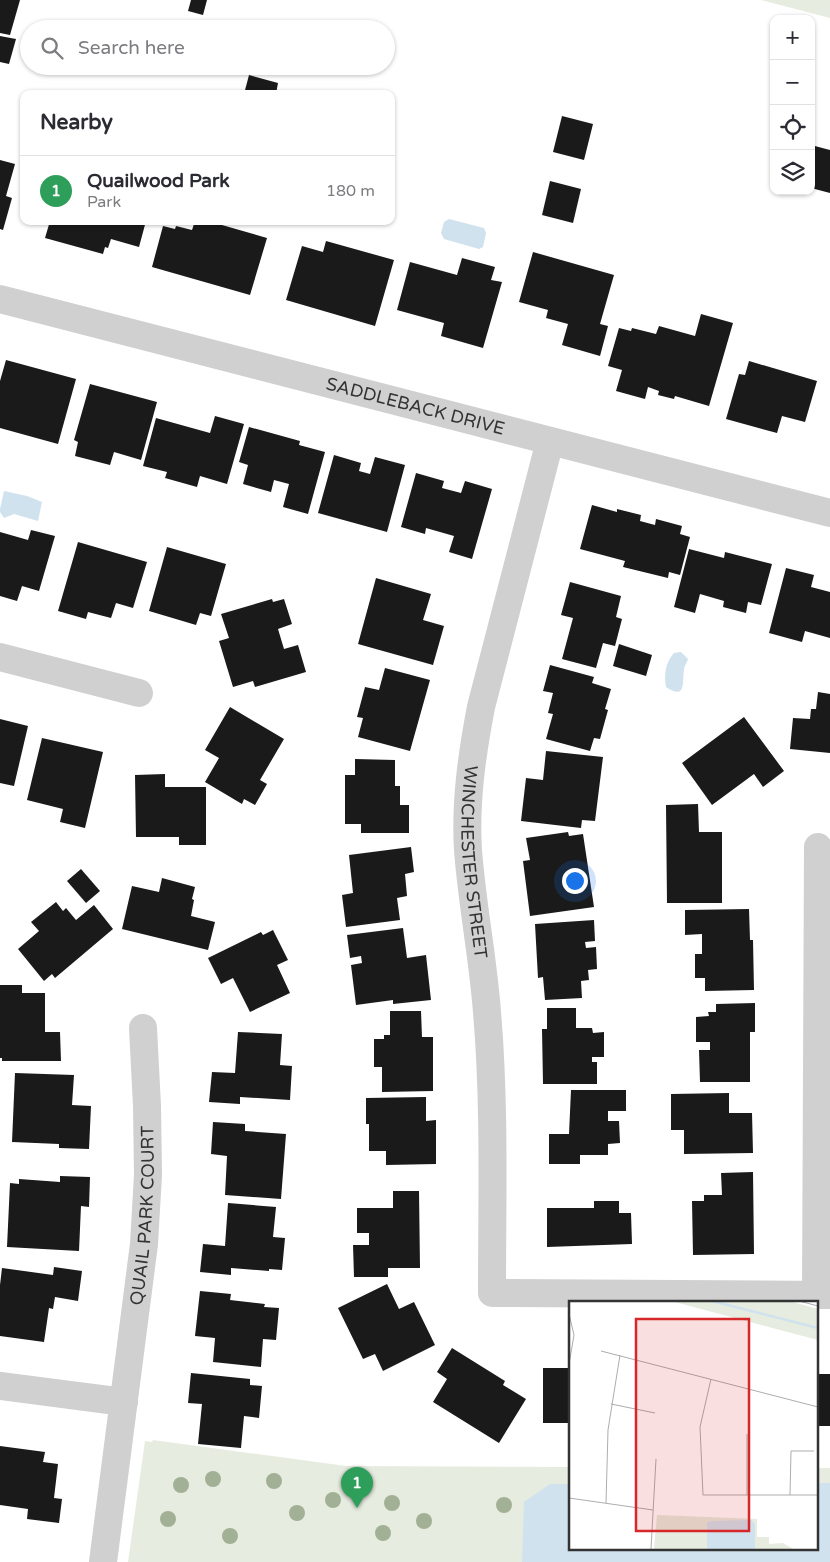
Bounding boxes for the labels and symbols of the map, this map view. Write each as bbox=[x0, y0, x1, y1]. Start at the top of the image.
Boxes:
street label: SADDLEBACK DRIVE bbox=[324, 373, 507, 440]
street label: WINCHESTER STREET bbox=[456, 764, 492, 960]
your location bbox=[562, 868, 588, 894]
street label: QUAIL PARK COURT bbox=[125, 1126, 159, 1307]
inset map bbox=[569, 1301, 818, 1550]
pin: 1 bbox=[341, 1467, 373, 1508]

